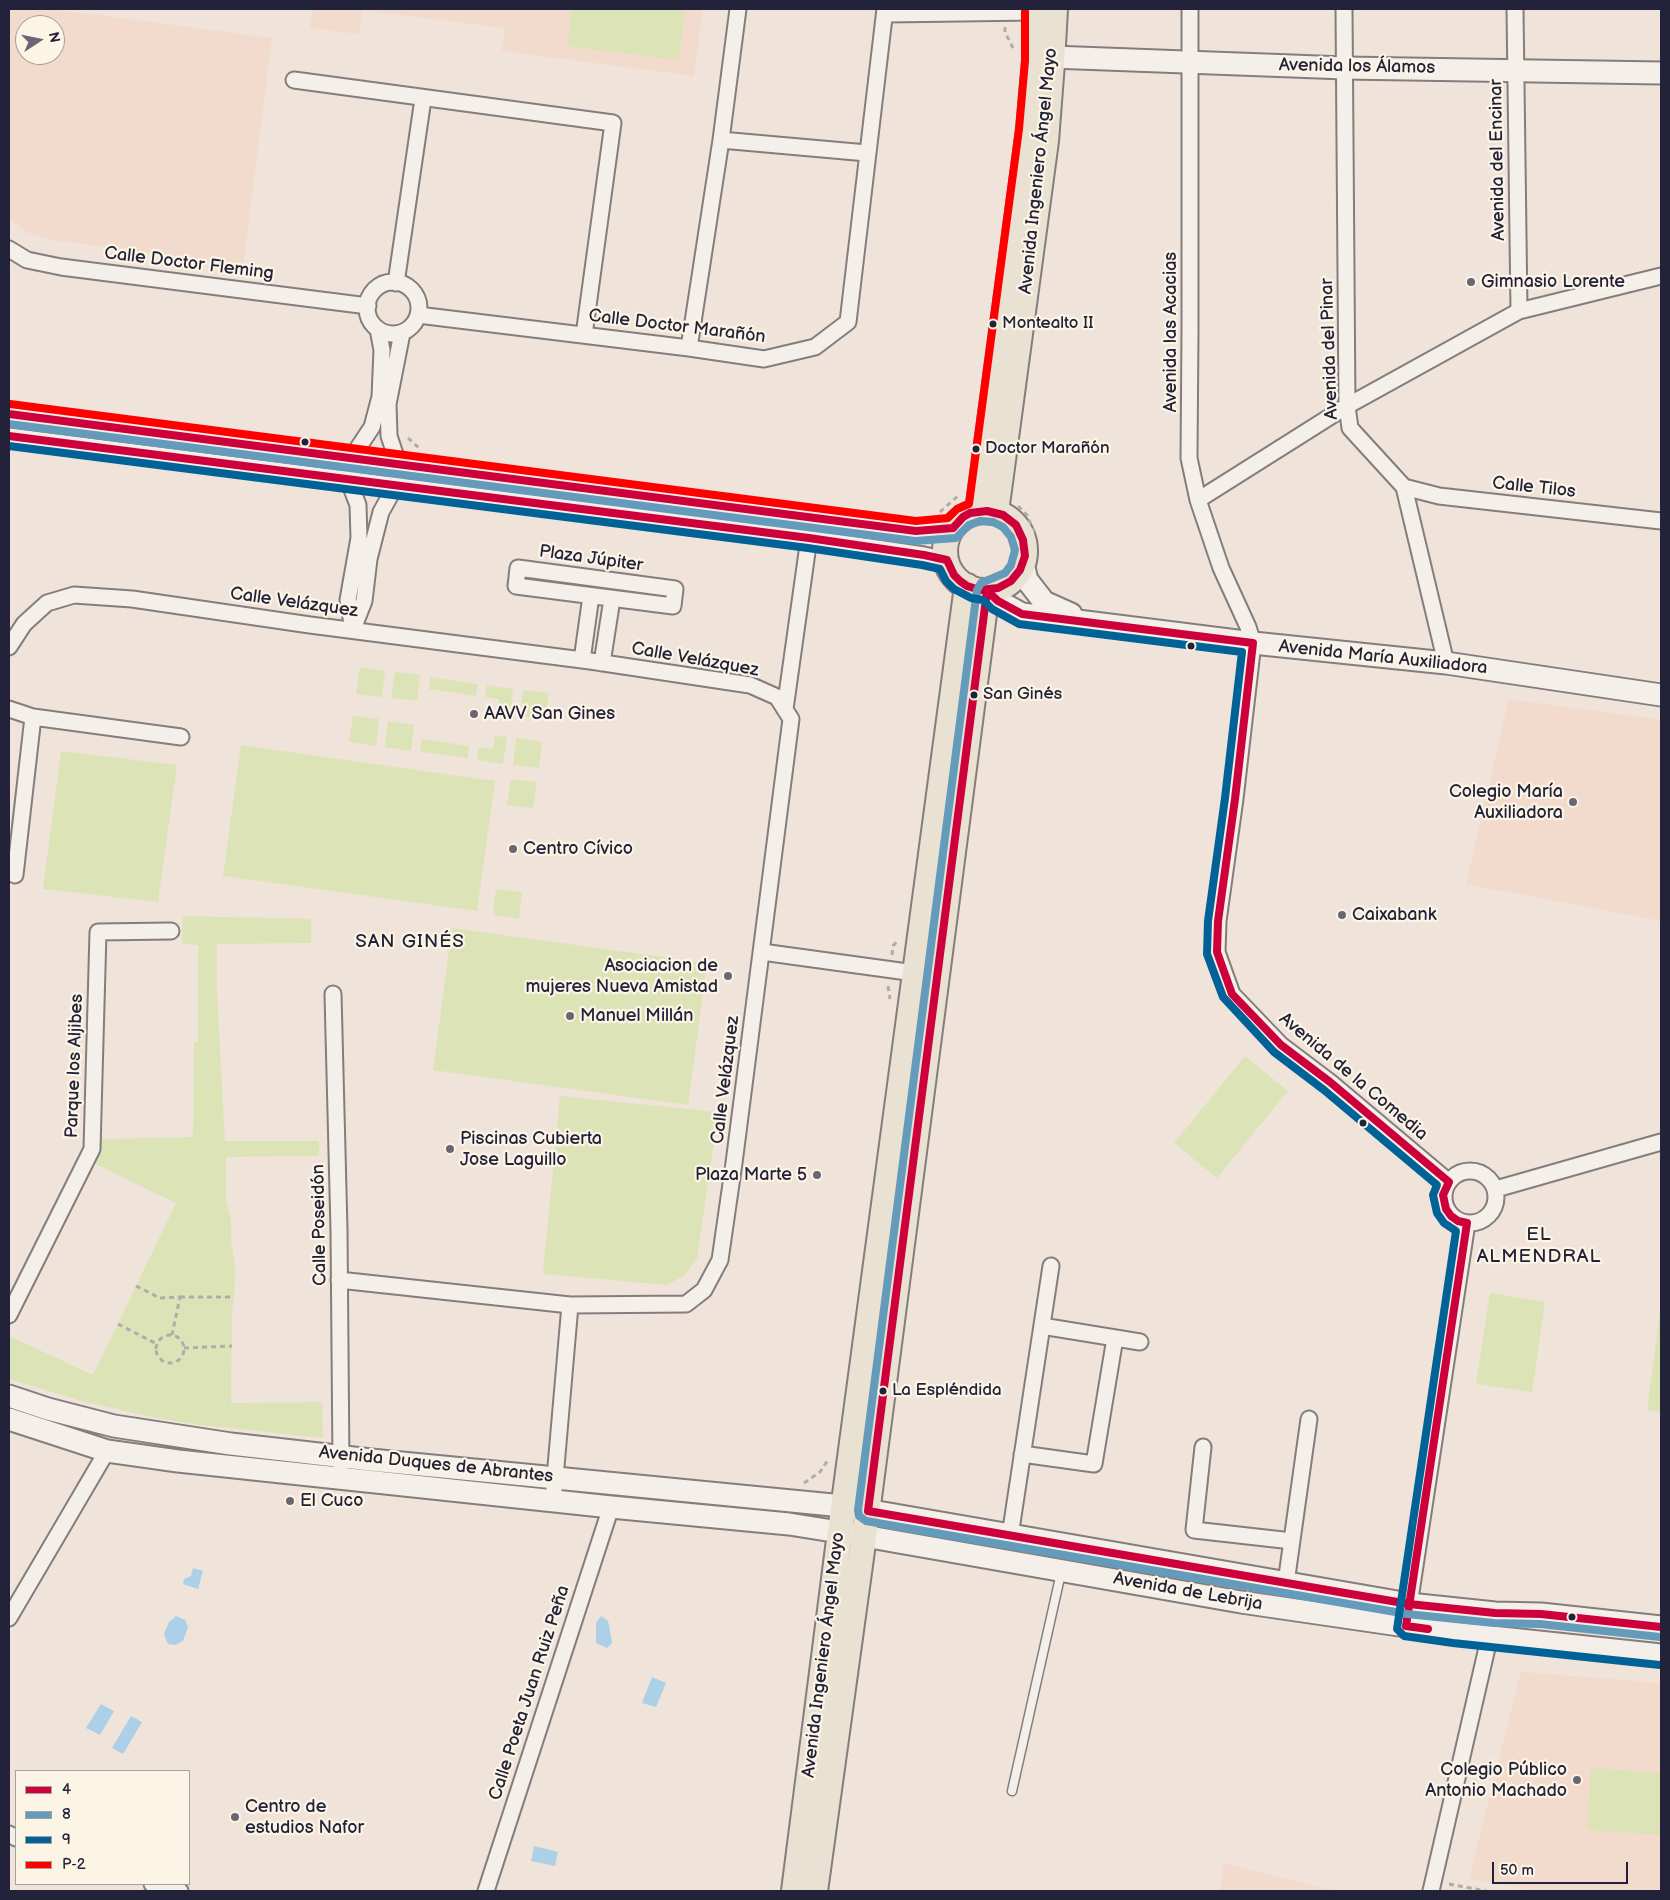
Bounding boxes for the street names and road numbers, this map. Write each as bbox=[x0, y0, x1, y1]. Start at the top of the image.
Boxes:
street label: Avenida Ingeniero Ángel Mayo bbox=[1015, 47, 1063, 295]
street label: Avenida los Álamos bbox=[1279, 55, 1435, 79]
street label: Avenida del Encinar bbox=[1486, 79, 1510, 241]
street label: Calle Doctor Fleming bbox=[103, 243, 275, 285]
street label: Avenida las Acacias bbox=[1160, 252, 1182, 412]
street label: Avenida del Pinar bbox=[1317, 278, 1343, 420]
street label: Calle Doctor Marañón bbox=[587, 305, 767, 349]
street label: Calle Tilos bbox=[1491, 473, 1577, 503]
street label: Plaza Júpiter bbox=[538, 541, 644, 577]
street label: Calle Velázquez bbox=[229, 583, 359, 623]
street label: Avenida María Auxiliadora bbox=[1278, 636, 1488, 680]
street label: Calle Velázquez bbox=[630, 638, 760, 682]
street label: Parque los Aljibes bbox=[62, 994, 88, 1138]
street label: Avenida de la Comedia bbox=[1274, 1008, 1432, 1146]
street label: Calle Velázquez bbox=[707, 1015, 745, 1145]
street label: Calle Poseidón bbox=[308, 1164, 332, 1286]
street label: Avenida Duques de Abrantes bbox=[318, 1442, 554, 1488]
street label: Avenida Ingeniero Ángel Mayo bbox=[798, 1531, 850, 1779]
street label: Avenida de Lebrija bbox=[1112, 1568, 1264, 1616]
street label: Calle Poeta Juan Ruiz Peña bbox=[485, 1583, 575, 1803]

